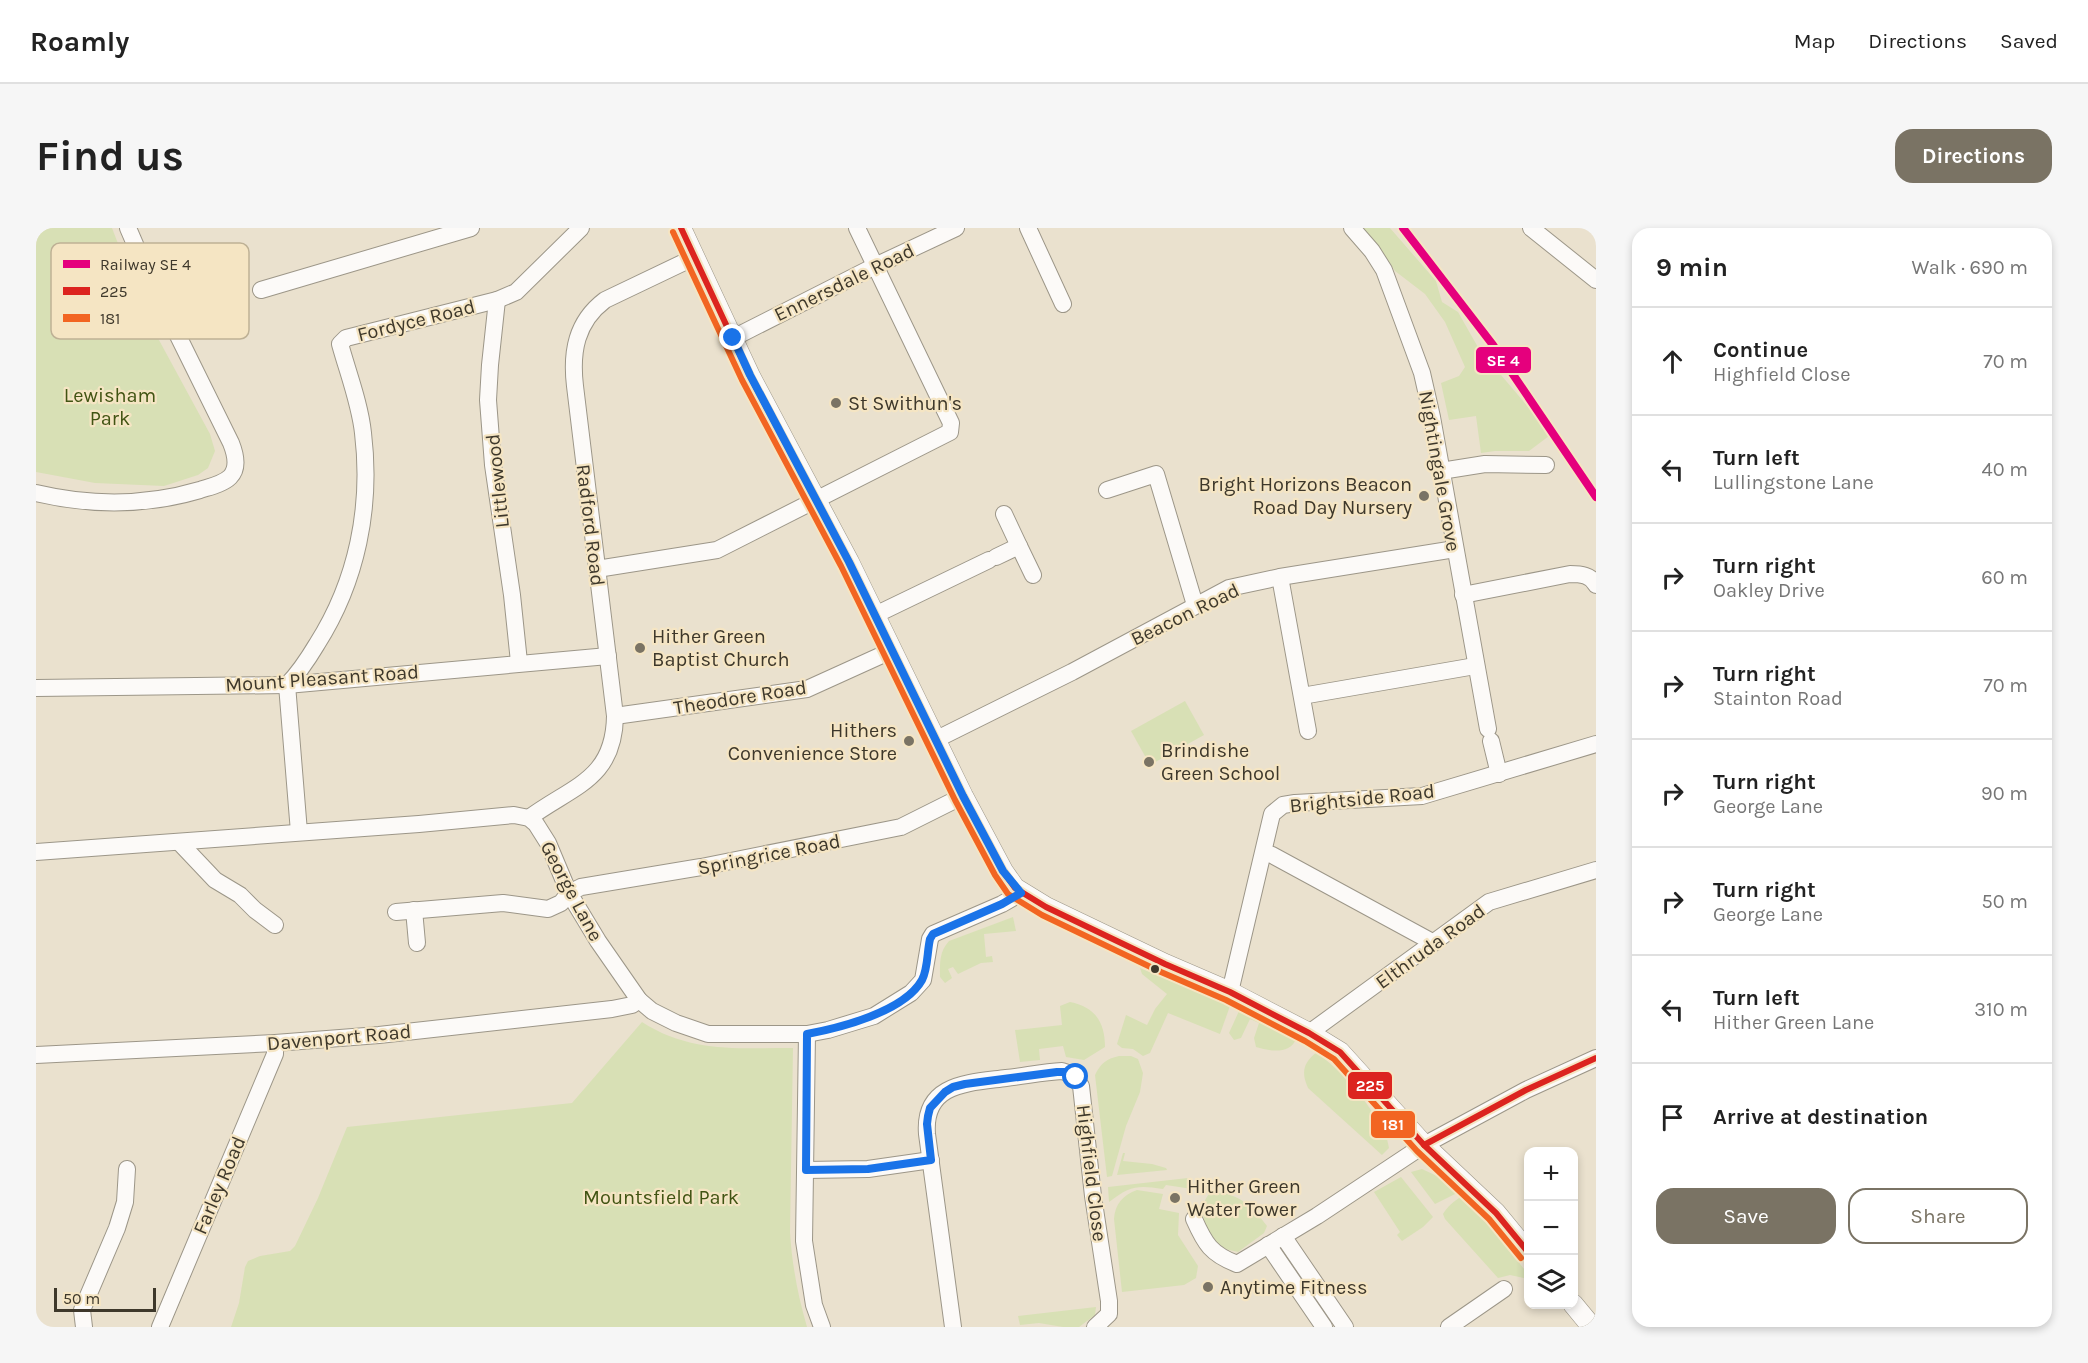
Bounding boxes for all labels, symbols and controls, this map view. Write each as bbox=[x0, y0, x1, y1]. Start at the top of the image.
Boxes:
text: Roamly bbox=[30, 25, 129, 58]
text: Map bbox=[1794, 29, 1835, 53]
text: Directions bbox=[1868, 29, 1967, 53]
text: Saved bbox=[2000, 29, 2058, 53]
button: Directions bbox=[1895, 129, 2052, 183]
text: Find us bbox=[36, 131, 184, 181]
street label: Ennersdale Road bbox=[770, 239, 918, 326]
legend bbox=[51, 243, 249, 339]
text: 9 min bbox=[1656, 252, 1728, 283]
text: Railway SE 4 bbox=[100, 255, 191, 274]
text: Walk · 690 m bbox=[1911, 256, 2028, 279]
text: 225 bbox=[100, 282, 128, 301]
street label: Fordyce Road bbox=[355, 295, 477, 346]
text: 181 bbox=[100, 309, 120, 328]
route end bbox=[719, 324, 745, 350]
text: Continue bbox=[1713, 337, 1808, 363]
icon: ahead bbox=[1656, 345, 1689, 378]
line badge: SE 4 bbox=[1475, 346, 1532, 374]
text: 70 m bbox=[1983, 350, 2028, 373]
text: SE 4 bbox=[1486, 351, 1520, 370]
text: Highfield Close bbox=[1713, 363, 1851, 386]
park label: Lewisham Park bbox=[64, 384, 156, 430]
street label: Nightingale Grove bbox=[1414, 389, 1465, 553]
place label: St Swithun's bbox=[848, 392, 962, 415]
marker: St Swithun's bbox=[829, 396, 843, 410]
street label: Littlewood bbox=[481, 433, 514, 529]
text: Turn left bbox=[1713, 445, 1800, 471]
icon: left bbox=[1656, 453, 1689, 486]
text: 40 m bbox=[1982, 458, 2028, 481]
street label: Radford Road bbox=[572, 463, 609, 587]
text: Lullingstone Lane bbox=[1713, 471, 1874, 494]
place label: Bright Horizons Beacon Road Day Nursery bbox=[1198, 473, 1412, 519]
marker: Bright Horizons Beacon Road Day Nursery bbox=[1417, 489, 1431, 503]
text: Turn right bbox=[1713, 553, 1816, 579]
icon: right bbox=[1656, 561, 1689, 594]
text: 60 m bbox=[1981, 566, 2028, 589]
street label: Beacon Road bbox=[1127, 578, 1243, 651]
text: Oakley Drive bbox=[1713, 579, 1825, 602]
place label: Hither Green Baptist Church bbox=[652, 625, 789, 671]
marker: Hither Green Baptist Church bbox=[633, 641, 647, 655]
street label: Mount Pleasant Road bbox=[224, 660, 420, 697]
text: Turn right bbox=[1713, 661, 1816, 687]
icon: right bbox=[1656, 669, 1689, 702]
text: 70 m bbox=[1983, 674, 2028, 697]
street label: Theodore Road bbox=[672, 676, 808, 719]
text: Stainton Road bbox=[1713, 687, 1843, 710]
place label: Hithers Convenience Store bbox=[728, 719, 897, 765]
marker: Hithers Convenience Store bbox=[902, 734, 916, 748]
place label: Brindishe Green School bbox=[1161, 739, 1280, 785]
marker: Brindishe Green School bbox=[1142, 755, 1156, 769]
text: Turn right bbox=[1713, 769, 1816, 795]
icon: right bbox=[1656, 777, 1689, 810]
street label: Brightside Road bbox=[1288, 779, 1436, 818]
text: 90 m bbox=[1981, 782, 2028, 805]
text: George Lane bbox=[1713, 795, 1823, 818]
street label: Springrice Road bbox=[696, 829, 842, 880]
street label: George Lane bbox=[536, 837, 608, 945]
text: Turn right bbox=[1713, 877, 1816, 903]
icon: right bbox=[1656, 885, 1689, 918]
text: 50 m bbox=[1981, 890, 2028, 913]
street label: Elthruda Road bbox=[1371, 899, 1489, 994]
text: George Lane bbox=[1713, 903, 1823, 926]
unlabelled marker bbox=[1149, 963, 1161, 975]
text: Turn left bbox=[1713, 985, 1800, 1011]
icon: left bbox=[1656, 993, 1689, 1026]
text: 310 m bbox=[1974, 998, 2028, 1021]
text: Hither Green Lane bbox=[1713, 1011, 1874, 1034]
street label: Davenport Road bbox=[266, 1020, 412, 1055]
route start bbox=[1062, 1063, 1088, 1089]
line badge: 225 bbox=[1347, 1071, 1393, 1100]
text: 225 bbox=[1356, 1076, 1384, 1095]
icon: arrive bbox=[1656, 1101, 1689, 1134]
street label: Highfield Close bbox=[1072, 1103, 1111, 1243]
text: Arrive at destination bbox=[1713, 1104, 1928, 1130]
line badge: 181 bbox=[1370, 1110, 1416, 1139]
text: 181 bbox=[1382, 1115, 1404, 1134]
street label: Farley Road bbox=[189, 1133, 250, 1238]
map controls bbox=[1524, 1147, 1578, 1309]
button: + bbox=[1524, 1147, 1578, 1201]
place label: Hither Green Water Tower bbox=[1187, 1175, 1301, 1221]
park label: Mountsfield Park bbox=[583, 1186, 739, 1209]
button: Save bbox=[1656, 1188, 1836, 1244]
button: Share bbox=[1848, 1188, 2028, 1244]
marker: Hither Green Water Tower bbox=[1168, 1191, 1182, 1205]
button: − bbox=[1524, 1201, 1578, 1255]
button: layers bbox=[1524, 1255, 1578, 1309]
place label: Anytime Fitness bbox=[1220, 1276, 1367, 1299]
marker: Anytime Fitness bbox=[1201, 1280, 1215, 1294]
scale bar bbox=[54, 1285, 156, 1312]
text: 50 m bbox=[63, 1289, 100, 1308]

